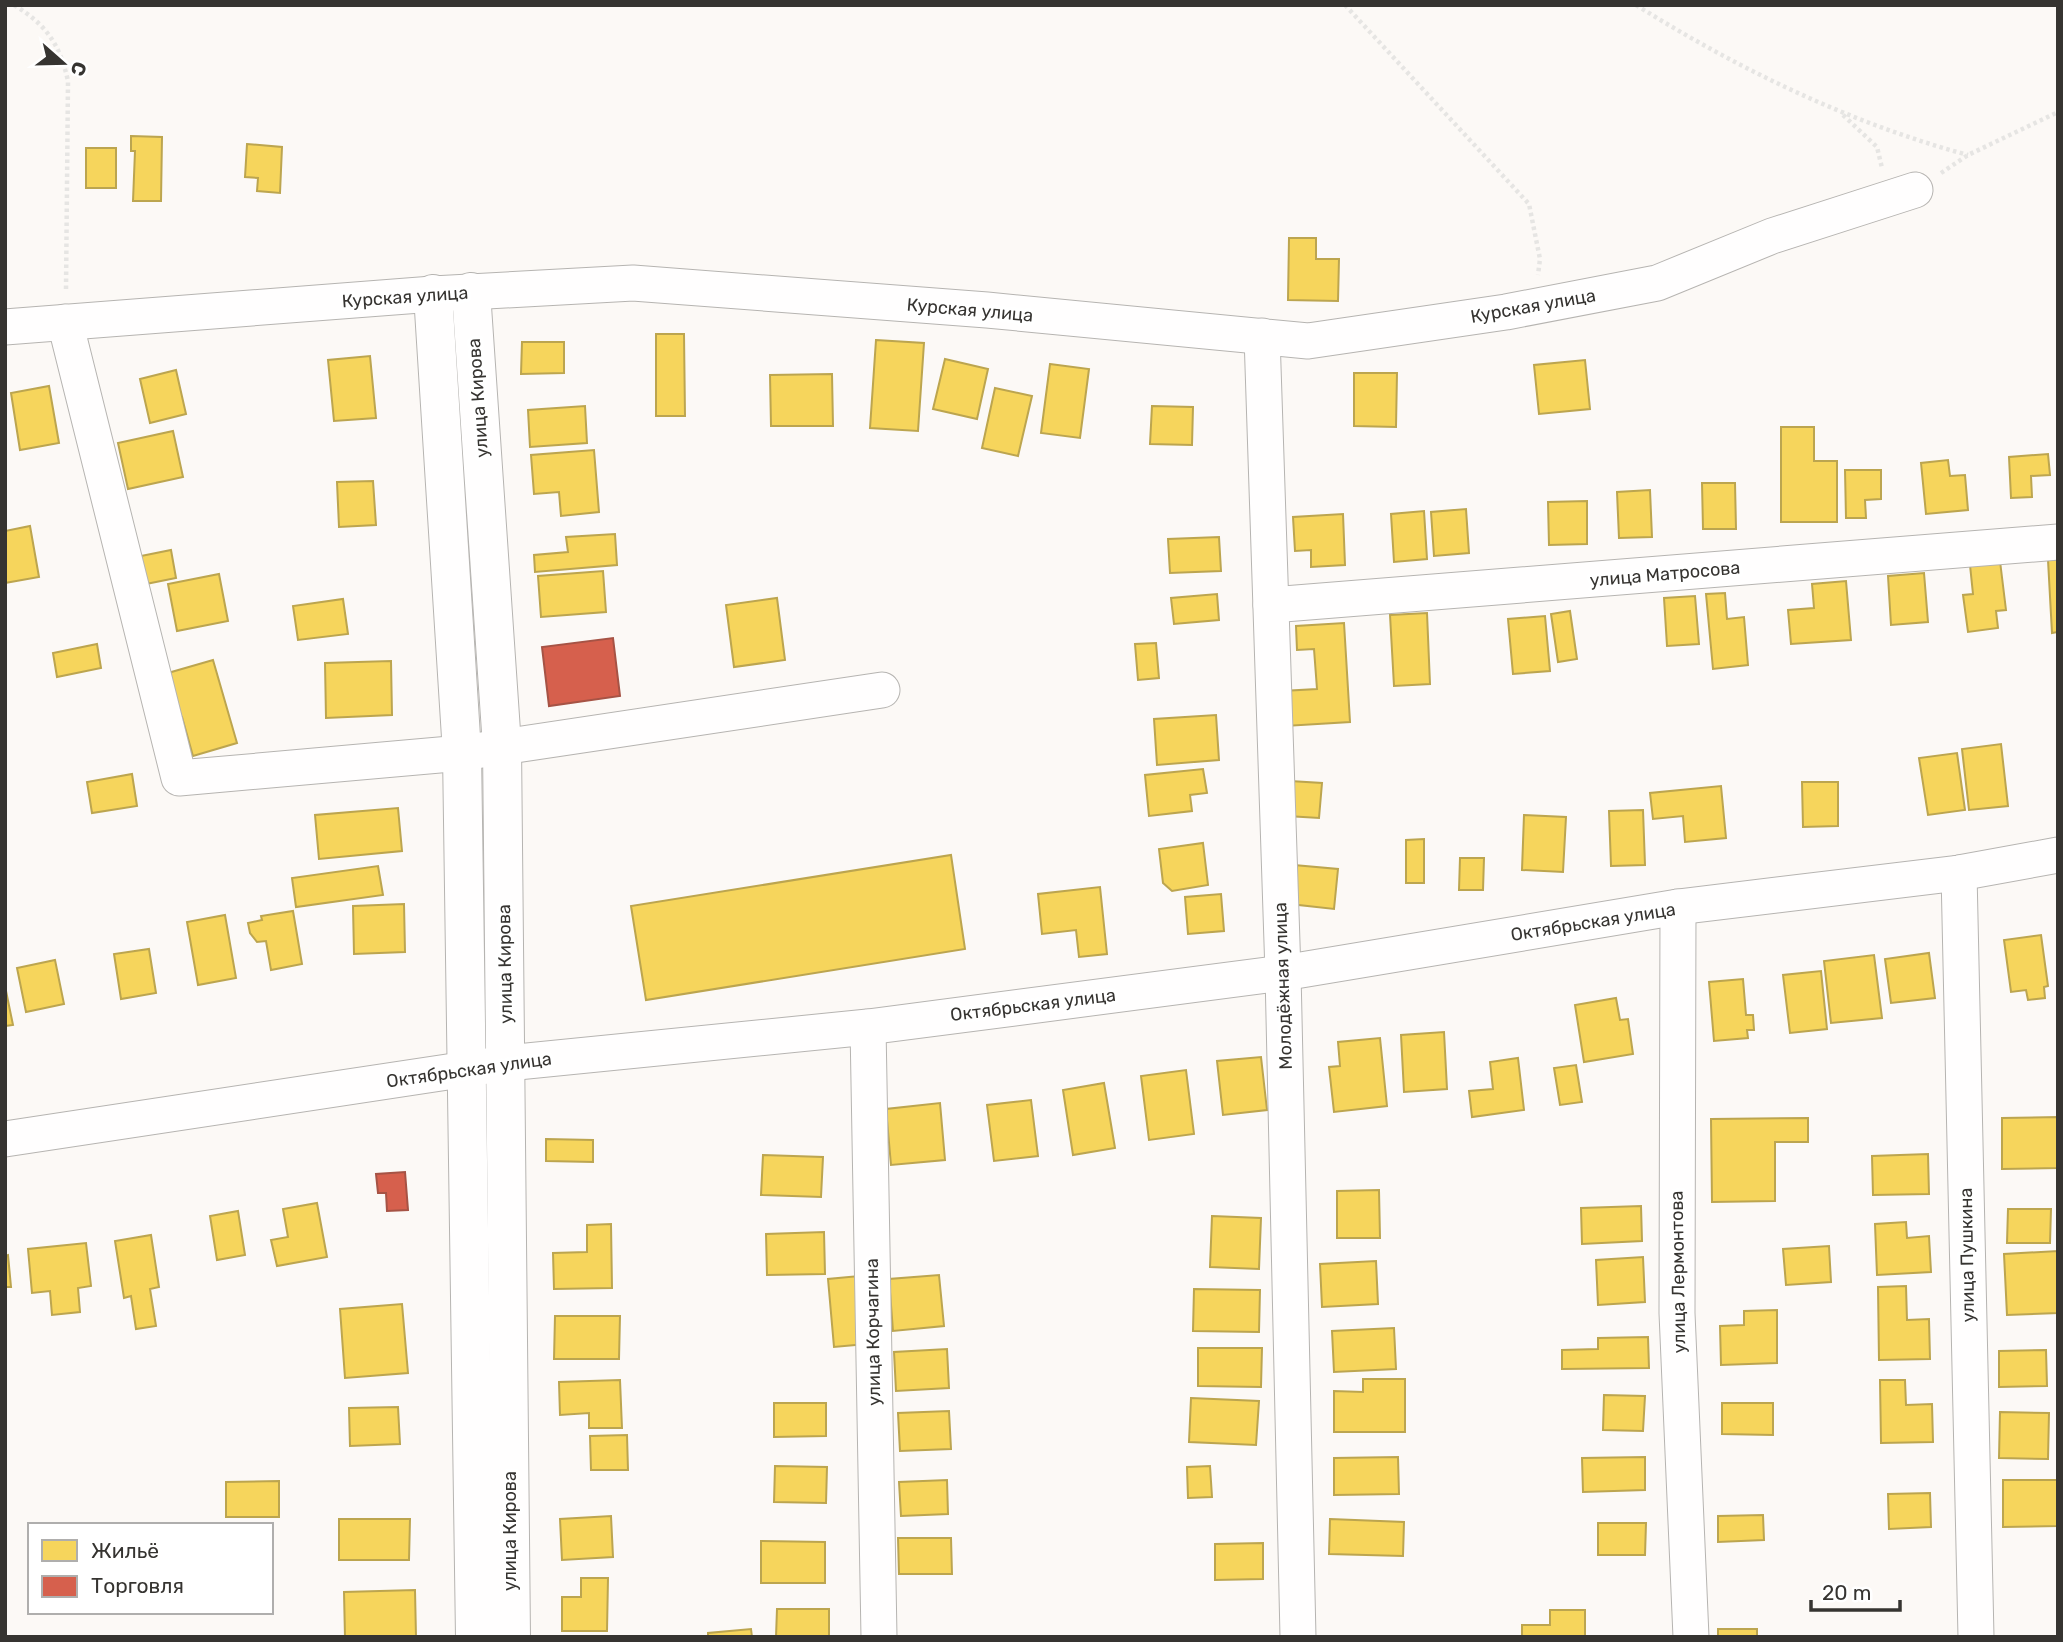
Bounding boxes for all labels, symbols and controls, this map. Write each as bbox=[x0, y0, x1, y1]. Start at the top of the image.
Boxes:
north arrow bbox=[28, 28, 98, 98]
text: С bbox=[65, 58, 92, 79]
street label: Курская улица bbox=[341, 282, 469, 312]
street label: Курская улица bbox=[1469, 284, 1597, 328]
street label: Курская улица bbox=[906, 294, 1034, 326]
street label: улица Кирова bbox=[463, 337, 493, 459]
street label: улица Матросова bbox=[1589, 556, 1741, 592]
street label: Октябрьская улица bbox=[1509, 898, 1677, 946]
street label: Молодёжная улица bbox=[1269, 902, 1297, 1070]
street label: улица Кирова bbox=[493, 904, 517, 1024]
street label: Октябрьская улица bbox=[949, 984, 1117, 1026]
street label: Октябрьская улица bbox=[385, 1048, 553, 1092]
street label: улица Пушкина bbox=[1955, 1188, 1979, 1322]
street label: улица Лермонтова bbox=[1666, 1190, 1690, 1354]
street label: улица Корчагина bbox=[861, 1258, 885, 1406]
street label: улица Кирова bbox=[499, 1471, 521, 1591]
legend bbox=[28, 1523, 273, 1614]
text: Жильё bbox=[91, 1538, 159, 1563]
scale bar bbox=[1811, 1568, 1900, 1612]
text: Торговля bbox=[91, 1573, 184, 1598]
text: 20 m bbox=[1822, 1580, 1871, 1605]

